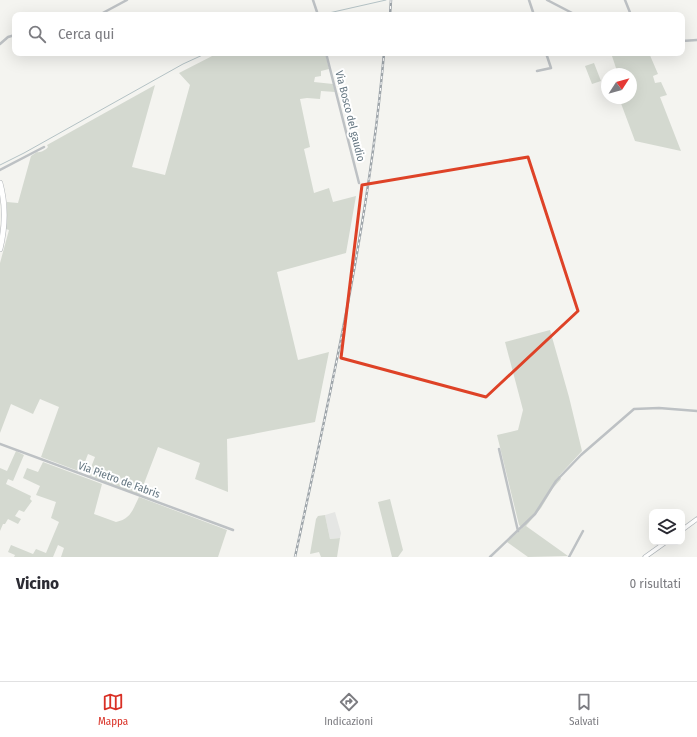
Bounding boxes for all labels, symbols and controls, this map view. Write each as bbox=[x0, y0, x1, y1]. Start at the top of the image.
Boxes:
search box bbox=[12, 12, 685, 56]
icon: search bbox=[26, 23, 48, 45]
text: Cerca qui bbox=[58, 25, 114, 43]
north arrow bbox=[601, 68, 637, 104]
street label: Via Bosco del gaudio bbox=[332, 69, 368, 163]
street label: Via Pietro de Fabris bbox=[76, 459, 162, 501]
map controls bbox=[649, 509, 685, 545]
button: layers bbox=[649, 509, 685, 545]
text: Vicino bbox=[16, 573, 59, 594]
text: 0 risultati bbox=[630, 576, 681, 591]
tab: Mappa bbox=[98, 691, 128, 728]
tab: Indicazioni bbox=[324, 691, 373, 728]
tab: Salvati bbox=[569, 691, 599, 728]

